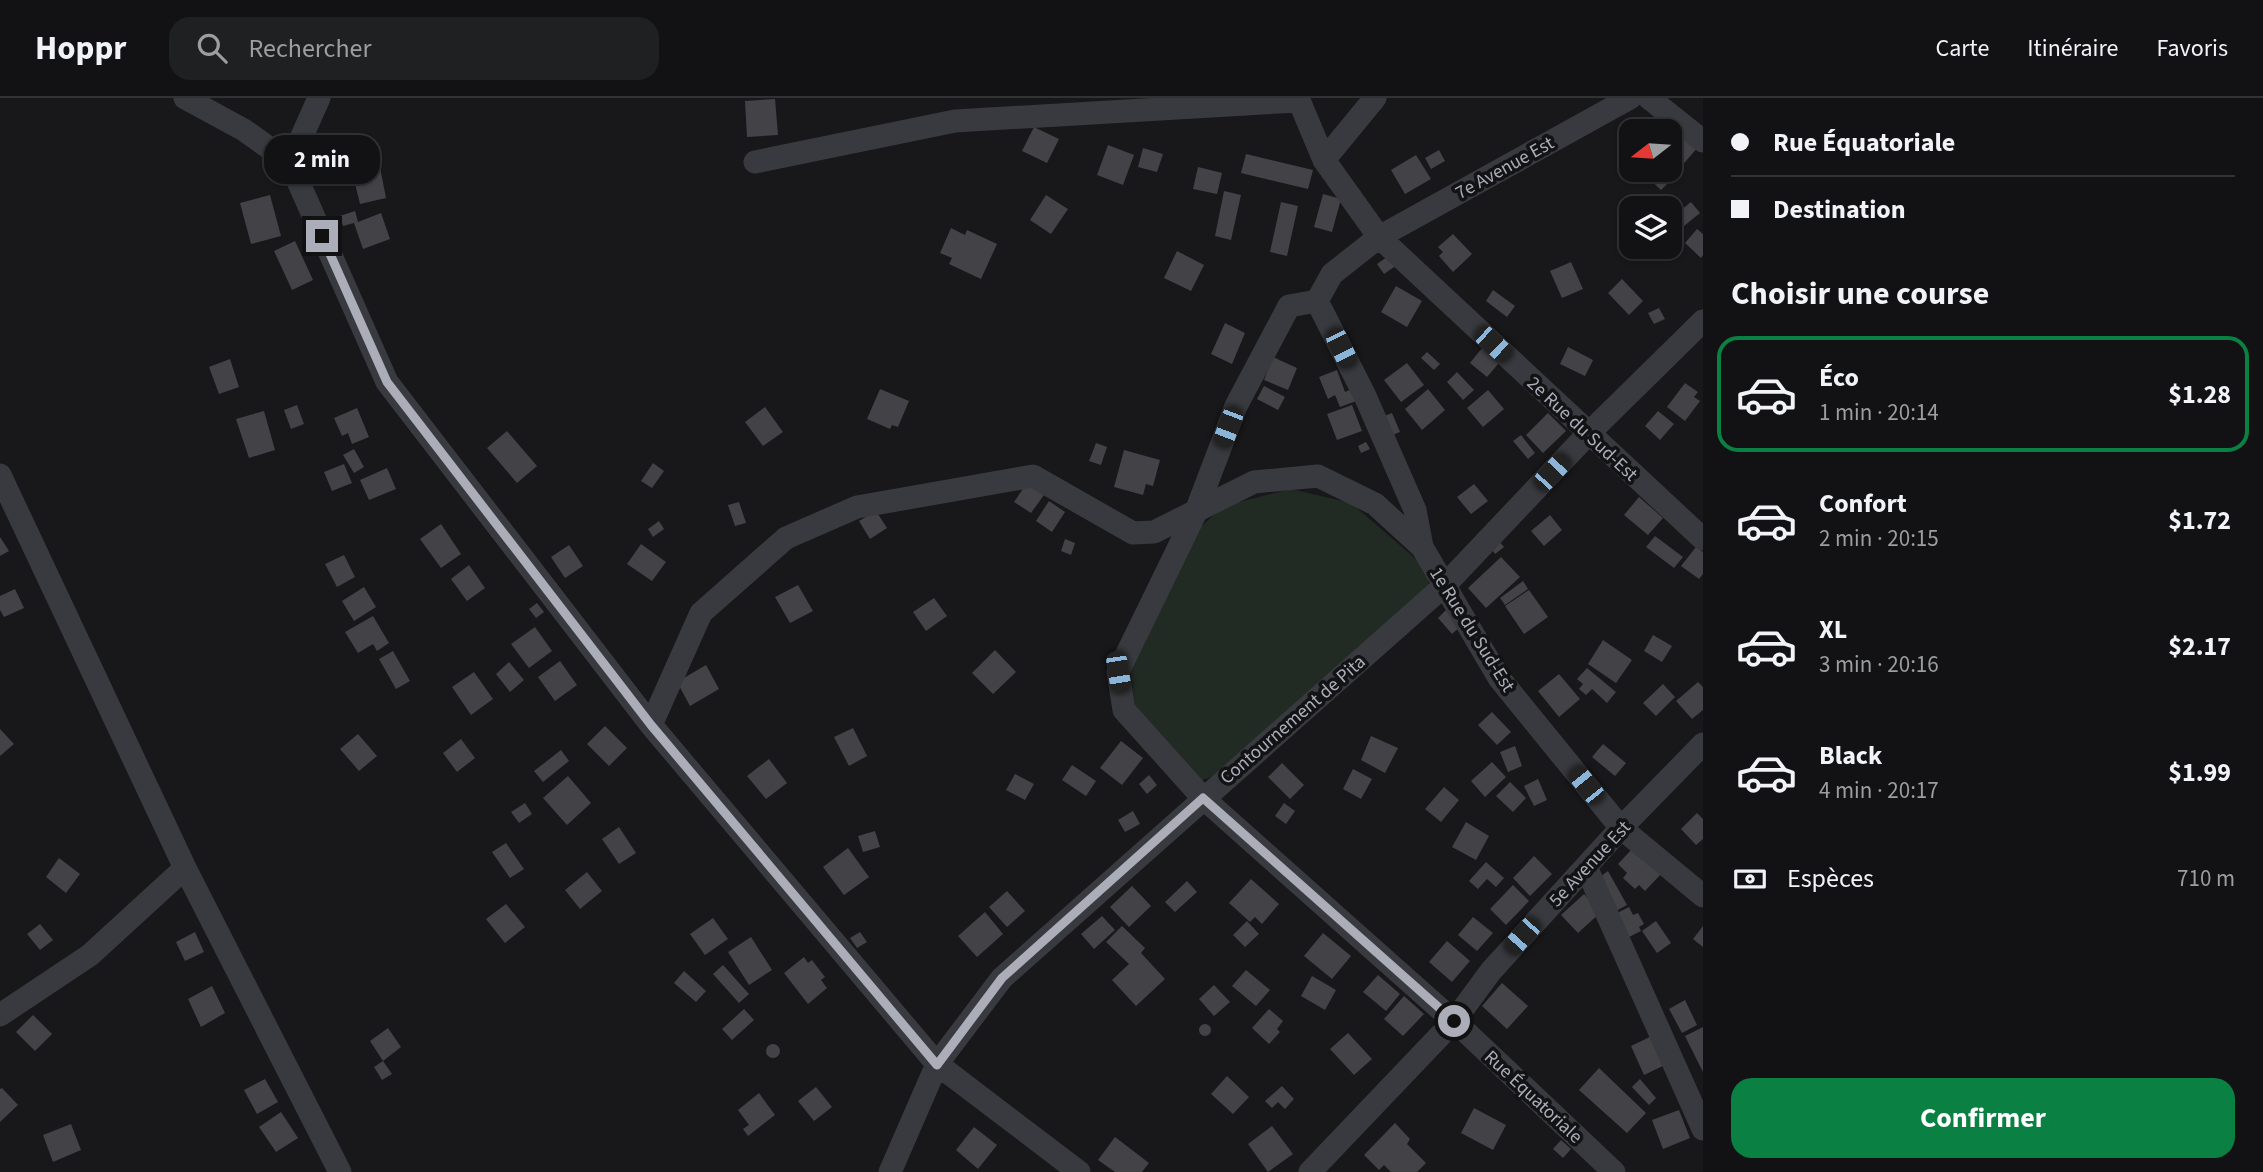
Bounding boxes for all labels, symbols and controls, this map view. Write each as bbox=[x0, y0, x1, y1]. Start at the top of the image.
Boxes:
search box bbox=[169, 17, 659, 80]
text: Hoppr bbox=[35, 25, 127, 72]
icon: search bbox=[193, 29, 231, 67]
text: Rechercher bbox=[249, 30, 372, 67]
text: Carte bbox=[1935, 31, 1989, 66]
text: Itinéraire bbox=[2027, 31, 2118, 66]
text: Favoris bbox=[2156, 31, 2228, 66]
north arrow bbox=[1619, 119, 1682, 182]
map controls bbox=[1619, 119, 1682, 259]
text: Rue Équatoriale bbox=[1773, 124, 1955, 161]
street label: 7e Avenue Est bbox=[1450, 130, 1559, 207]
callout: 2 min bbox=[264, 135, 380, 184]
text: 2 min bbox=[294, 143, 350, 176]
text: Destination bbox=[1773, 191, 1906, 228]
button: layers bbox=[1619, 196, 1682, 259]
route end bbox=[306, 220, 338, 252]
text: Choisir une course bbox=[1731, 271, 1989, 317]
car bbox=[1471, 322, 1516, 366]
car bbox=[1323, 325, 1360, 371]
text: Éco bbox=[1819, 359, 1859, 396]
icon: car bbox=[1735, 363, 1798, 426]
street label: 2e Rue du Sud-Est bbox=[1521, 371, 1644, 488]
text: $1.28 bbox=[2168, 376, 2231, 413]
text: 1 min · 20:14 bbox=[1819, 396, 1939, 429]
car bbox=[1211, 404, 1246, 450]
car bbox=[1530, 449, 1575, 495]
text: Confort bbox=[1819, 485, 1907, 522]
icon: car bbox=[1735, 489, 1798, 552]
text: $1.72 bbox=[2168, 502, 2231, 539]
text: 2 min · 20:15 bbox=[1819, 522, 1939, 555]
street label: 1e Rue du Sud-Est bbox=[1422, 562, 1521, 698]
text: XL bbox=[1819, 611, 1847, 648]
icon: car bbox=[1735, 615, 1798, 678]
text: $2.17 bbox=[2168, 628, 2231, 665]
text: 3 min · 20:16 bbox=[1819, 648, 1939, 681]
street label: Contournement de Pita bbox=[1214, 649, 1372, 791]
car bbox=[1105, 650, 1132, 694]
text: Black bbox=[1819, 737, 1882, 774]
icon: car bbox=[1735, 741, 1798, 804]
text: $1.99 bbox=[2168, 754, 2231, 791]
car bbox=[1565, 762, 1608, 808]
text: 4 min · 20:17 bbox=[1819, 774, 1939, 807]
street label: 5e Avenue Est bbox=[1543, 815, 1638, 913]
icon: cash bbox=[1731, 860, 1769, 898]
text: Espèces bbox=[1787, 860, 1874, 897]
text: 710 m bbox=[2177, 862, 2235, 895]
car bbox=[1501, 913, 1544, 959]
route start bbox=[1438, 1005, 1470, 1037]
street label: Rue Équatoriale bbox=[1478, 1044, 1588, 1150]
button: Confirmer bbox=[1731, 1078, 2235, 1158]

